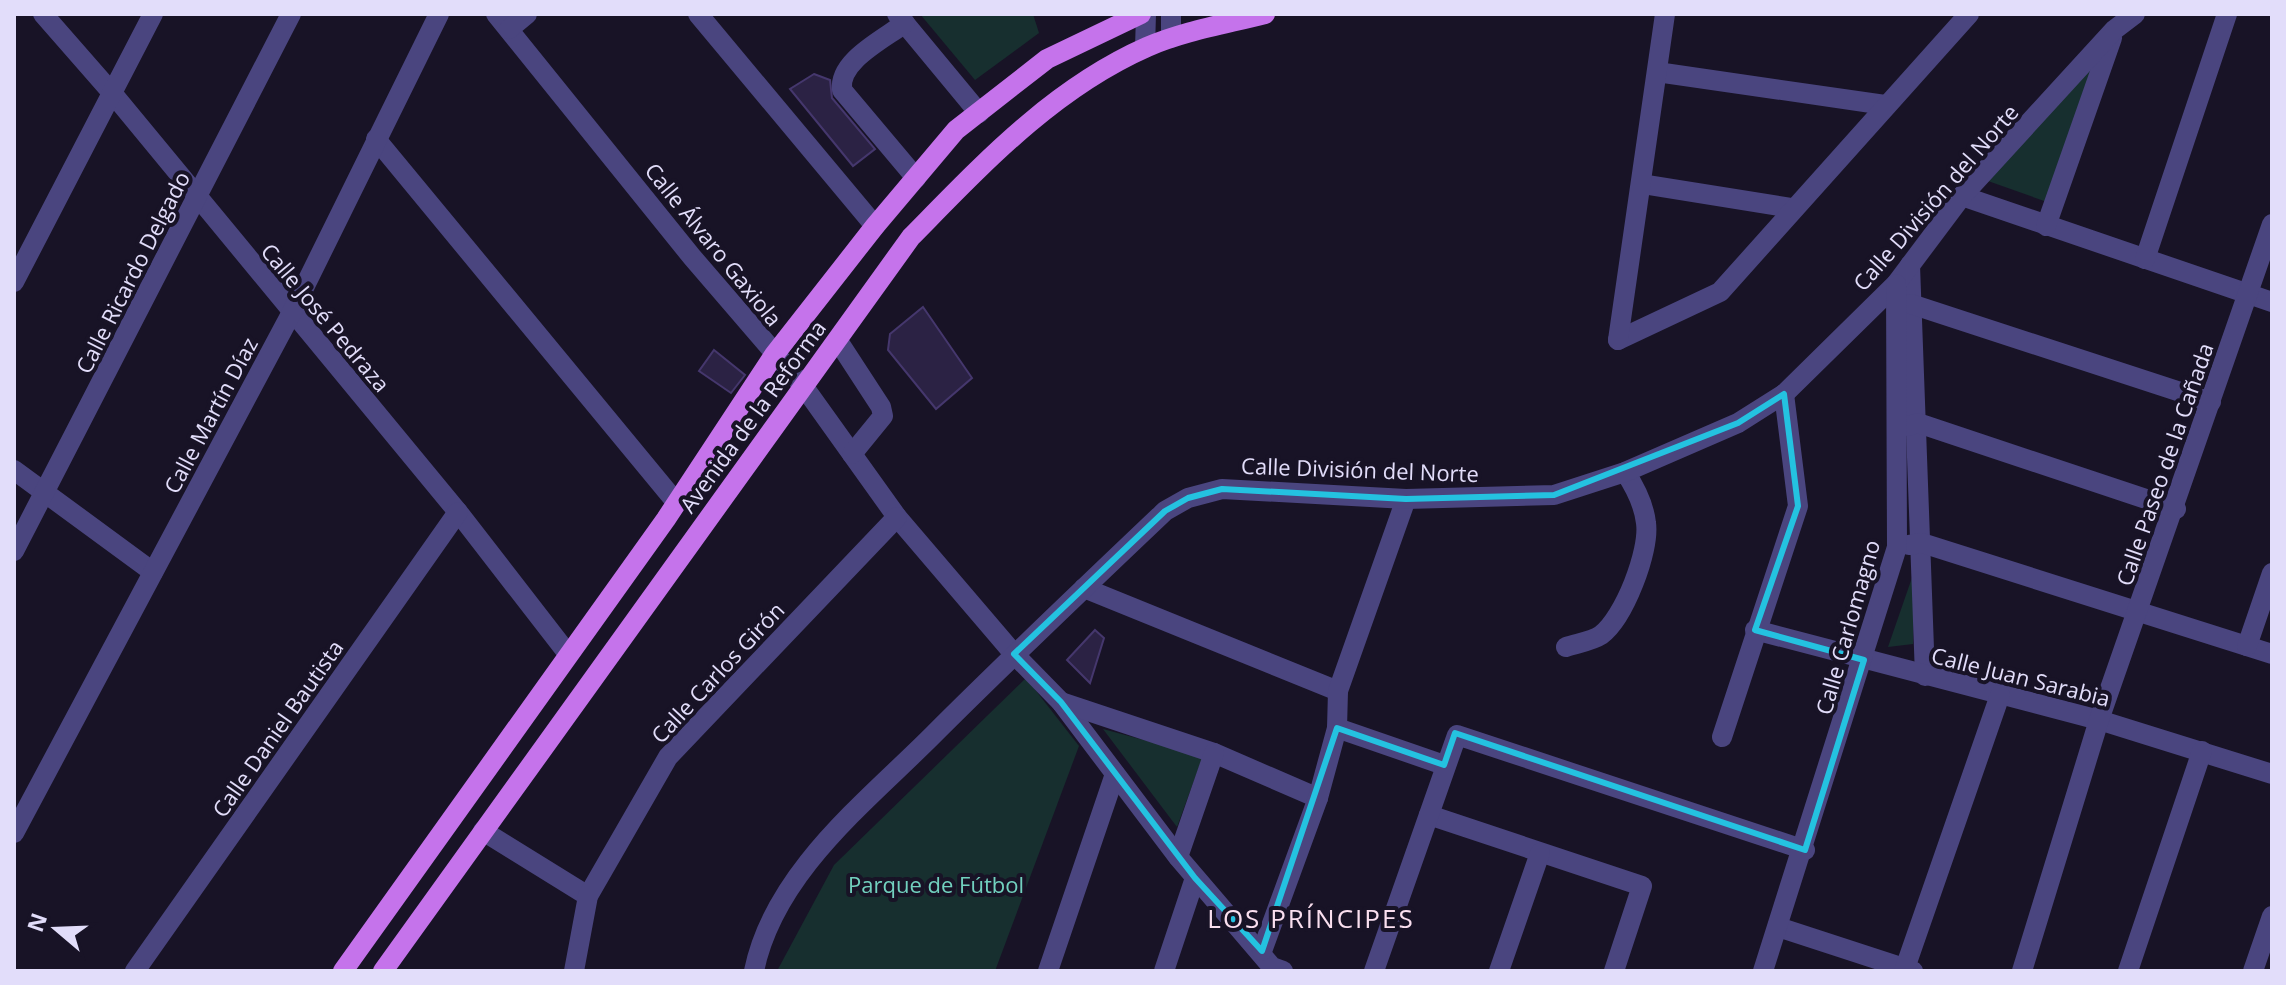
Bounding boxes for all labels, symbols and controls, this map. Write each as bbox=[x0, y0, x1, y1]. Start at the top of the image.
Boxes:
street label: Calle División del Norte bbox=[1846, 97, 2024, 297]
street label: Calle Álvaro Gaxiola bbox=[639, 156, 789, 332]
street label: Calle Ricardo Delgado bbox=[68, 166, 196, 378]
street label: Calle José Pedraza bbox=[255, 236, 397, 398]
street label: Avenida de la Reforma bbox=[672, 314, 832, 518]
street label: Calle Martín Díaz bbox=[156, 332, 264, 498]
street label: Calle Paseo de la Cañada bbox=[2108, 339, 2220, 589]
street label: Calle División del Norte bbox=[1241, 450, 1479, 488]
street label: Calle Carlomagno bbox=[1808, 536, 1886, 718]
street label: Calle Carlos Girón bbox=[644, 595, 790, 749]
street label: Calle Daniel Bautista bbox=[204, 633, 350, 823]
street label: Calle Juan Sarabia bbox=[1929, 639, 2113, 713]
park label: Parque de Fútbol bbox=[848, 869, 1024, 899]
north arrow bbox=[16, 889, 96, 969]
district label: LOS PRÍNCIPES bbox=[1207, 900, 1415, 936]
text: N bbox=[19, 909, 53, 936]

